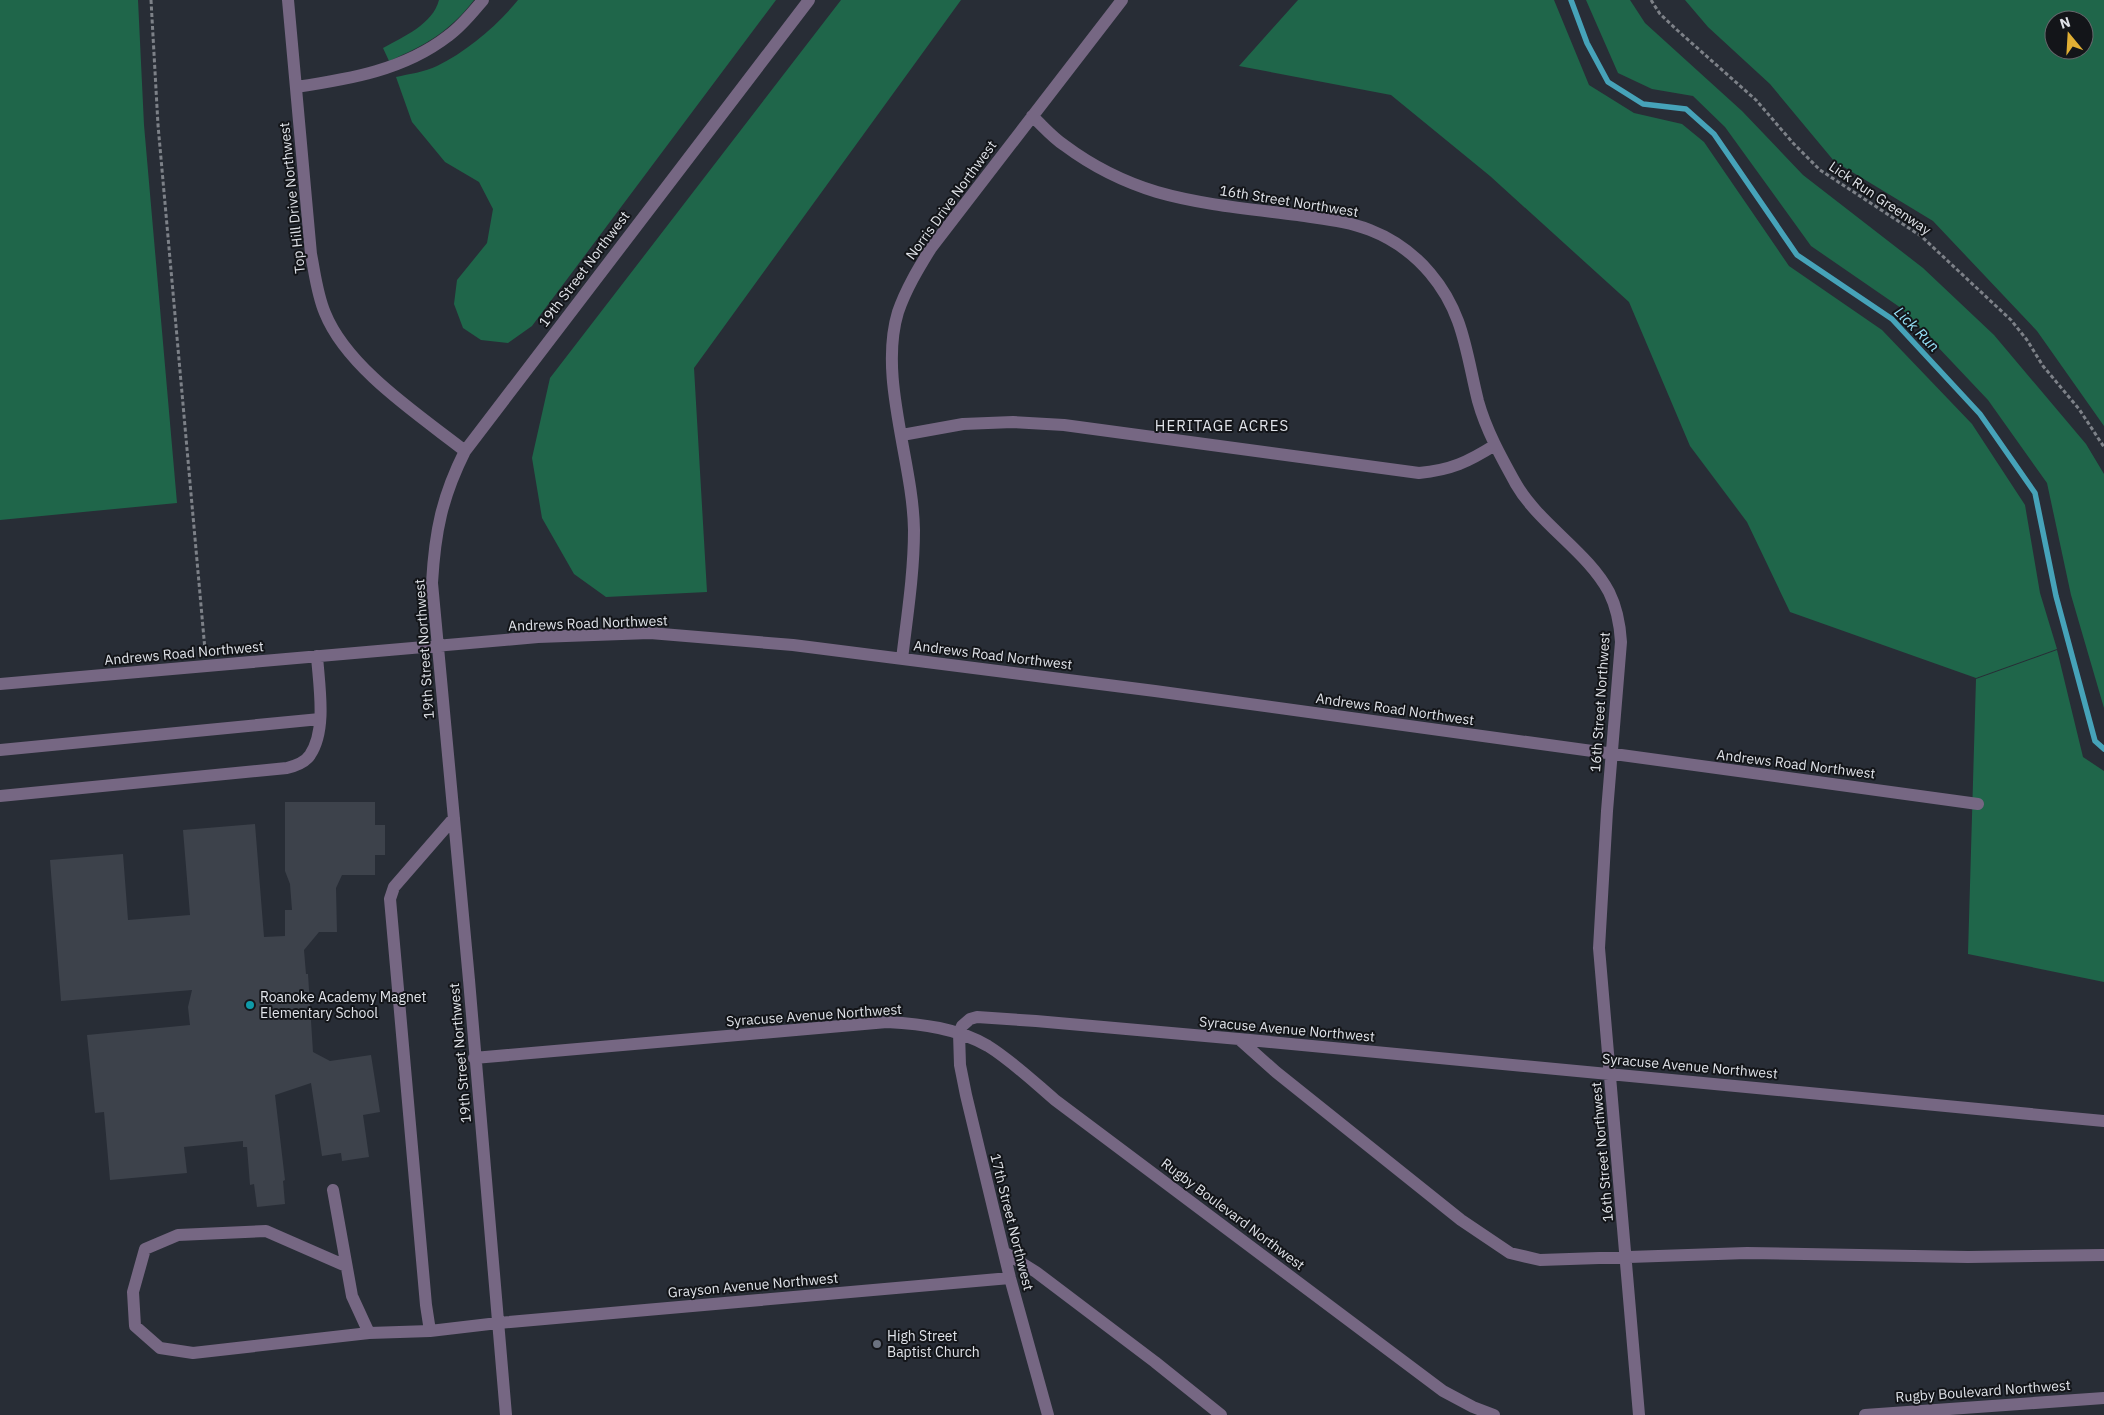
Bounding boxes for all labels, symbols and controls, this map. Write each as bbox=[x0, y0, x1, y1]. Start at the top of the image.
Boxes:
north arrow bbox=[2044, 10, 2094, 60]
text: N bbox=[2057, 13, 2073, 33]
street label: Top Hill Drive Northwest bbox=[275, 121, 309, 275]
street label: Norris Drive Northwest bbox=[902, 137, 1000, 263]
street label: Lick Run Greenway bbox=[1825, 157, 1935, 239]
street label: 16th Street Northwest bbox=[1218, 181, 1360, 221]
street label: 19th Street Northwest bbox=[535, 207, 633, 330]
water label: Lick Run bbox=[1891, 303, 1943, 355]
district label: HERITAGE ACRES bbox=[1155, 416, 1289, 435]
street label: 19th Street Northwest bbox=[410, 578, 438, 720]
street label: Andrews Road Northwest bbox=[508, 611, 668, 635]
street label: 16th Street Northwest bbox=[1586, 631, 1614, 773]
street label: Andrews Road Northwest bbox=[913, 636, 1073, 674]
street label: Andrews Road Northwest bbox=[104, 637, 264, 669]
street label: Andrews Road Northwest bbox=[1315, 689, 1475, 729]
street label: Andrews Road Northwest bbox=[1716, 745, 1876, 783]
street label: 19th Street Northwest bbox=[445, 982, 475, 1124]
place label: Roanoke Academy Magnet Elementary School bbox=[260, 988, 427, 1022]
marker: Roanoke Academy Magnet Elementary School bbox=[244, 999, 256, 1011]
street label: Syracuse Avenue Northwest bbox=[725, 1000, 903, 1030]
street label: Syracuse Avenue Northwest bbox=[1198, 1012, 1376, 1046]
street label: Syracuse Avenue Northwest bbox=[1601, 1049, 1779, 1083]
street label: 16th Street Northwest bbox=[1587, 1081, 1617, 1223]
street label: 17th Street Northwest bbox=[986, 1152, 1038, 1292]
street label: Rugby Boulevard Northwest bbox=[1158, 1154, 1309, 1274]
street label: Grayson Avenue Northwest bbox=[667, 1269, 839, 1301]
place label: High Street Baptist Church bbox=[887, 1327, 980, 1361]
marker: High Street Baptist Church bbox=[871, 1338, 883, 1350]
street label: Rugby Boulevard Northwest bbox=[1895, 1376, 2071, 1406]

